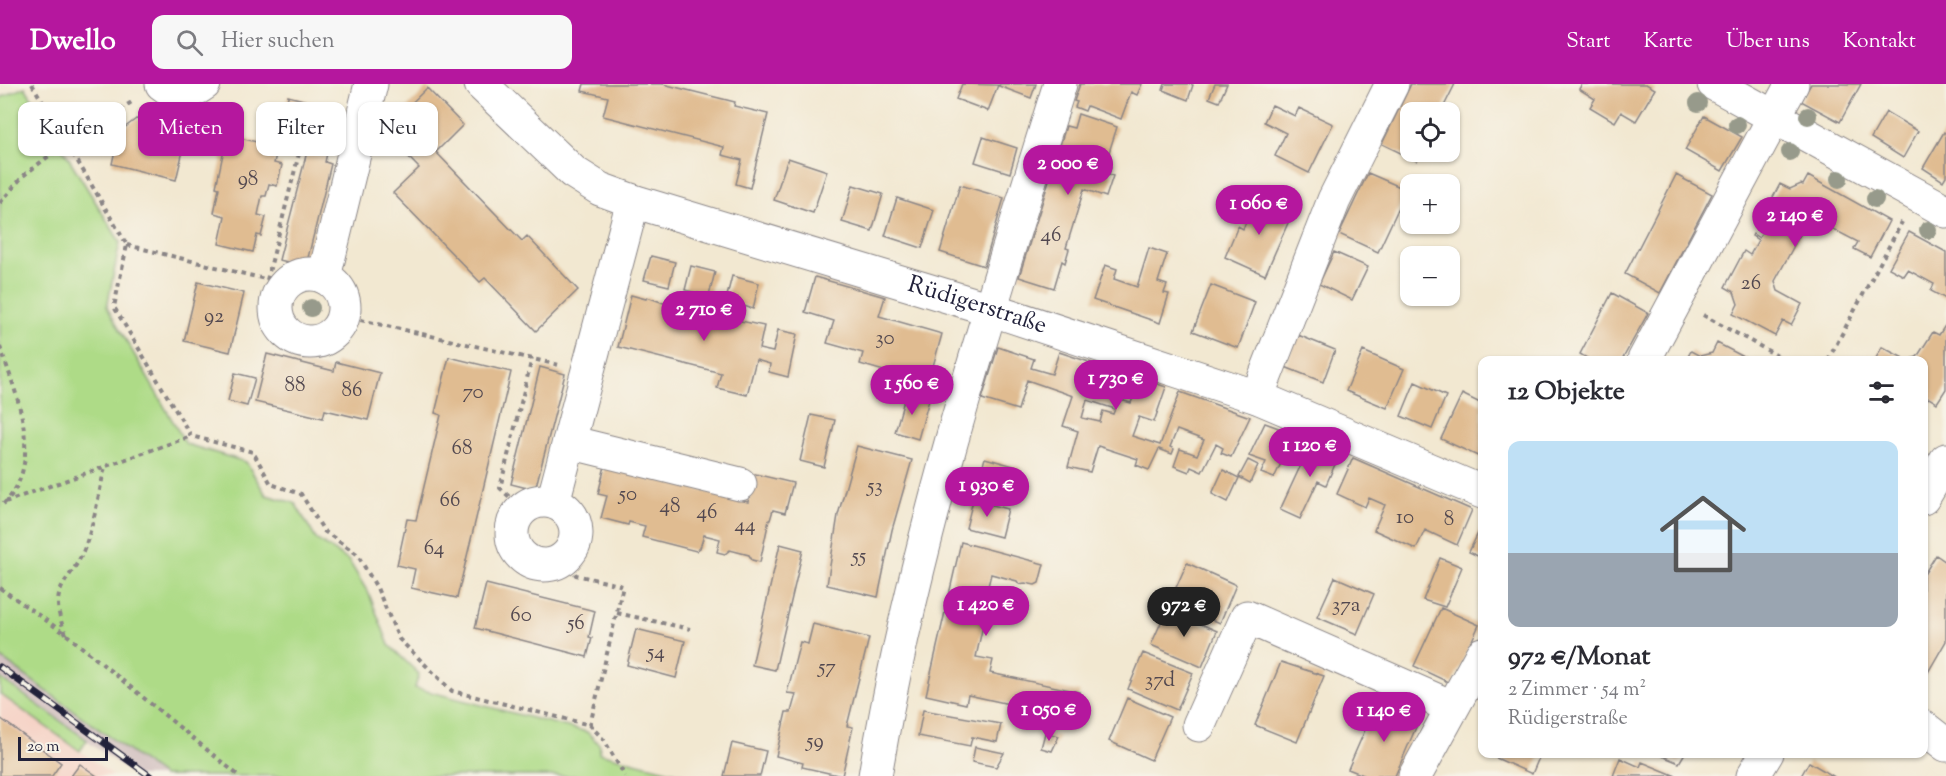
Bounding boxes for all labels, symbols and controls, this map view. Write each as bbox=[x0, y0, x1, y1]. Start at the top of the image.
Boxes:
search box bbox=[152, 15, 572, 69]
text: Dwello bbox=[30, 22, 116, 62]
icon: search bbox=[173, 26, 206, 59]
text: Hier suchen bbox=[221, 26, 335, 58]
text: Start bbox=[1566, 27, 1610, 57]
text: Karte bbox=[1643, 27, 1693, 57]
text: Über uns bbox=[1726, 27, 1810, 57]
text: Kontakt bbox=[1843, 27, 1916, 57]
chip: Kaufen bbox=[18, 102, 126, 156]
chip: Mieten bbox=[138, 102, 244, 156]
chip: Filter bbox=[256, 102, 346, 156]
chip: Neu bbox=[358, 102, 438, 156]
map controls bbox=[1400, 102, 1460, 306]
button: locate bbox=[1400, 102, 1460, 162]
pin: 2 000 € bbox=[1013, 145, 1123, 196]
text: 2 000 € bbox=[1037, 150, 1099, 179]
house number: 98 bbox=[238, 165, 258, 195]
button: + bbox=[1400, 174, 1460, 234]
pin: 1 060 € bbox=[1204, 185, 1314, 236]
text: 1 060 € bbox=[1230, 190, 1288, 219]
pin: 2 140 € bbox=[1740, 197, 1850, 248]
text: 2 140 € bbox=[1766, 202, 1824, 231]
house number: 46 bbox=[1041, 221, 1061, 251]
button: − bbox=[1400, 246, 1460, 306]
street label: Rüdigerstraße bbox=[903, 268, 1051, 344]
house number: 26 bbox=[1741, 269, 1761, 299]
pin: 2 710 € bbox=[649, 291, 759, 342]
text: 2 710 € bbox=[675, 296, 733, 325]
house number: 92 bbox=[204, 302, 224, 332]
house number: 30 bbox=[875, 324, 895, 354]
pin: 1 730 € bbox=[1061, 360, 1171, 411]
pin: 1 560 € bbox=[857, 365, 967, 416]
text: 1 730 € bbox=[1088, 365, 1144, 394]
text: 1 560 € bbox=[885, 370, 939, 399]
house number: 88 bbox=[285, 371, 306, 401]
text: 12 Objekte bbox=[1508, 374, 1625, 411]
house number: 86 bbox=[342, 376, 362, 406]
icon: filters bbox=[1865, 376, 1898, 409]
house number: 70 bbox=[462, 378, 484, 408]
pin: 1 120 € bbox=[1255, 427, 1365, 478]
text: 1 120 € bbox=[1283, 432, 1337, 461]
house number: 68 bbox=[452, 434, 472, 464]
pin: 1 930 € bbox=[932, 467, 1042, 518]
house number: 53 bbox=[866, 472, 883, 502]
text: 1 930 € bbox=[959, 472, 1015, 501]
house number: 50 bbox=[618, 480, 637, 510]
icon: home bbox=[1649, 480, 1757, 588]
house number: 66 bbox=[440, 486, 460, 516]
house number: 48 bbox=[659, 492, 681, 522]
house number: 46 bbox=[697, 498, 717, 528]
house number: 10 bbox=[1396, 503, 1414, 533]
house number: 8 bbox=[1444, 505, 1454, 535]
house number: 44 bbox=[734, 511, 756, 541]
house number: 64 bbox=[424, 534, 444, 564]
house number: 55 bbox=[851, 542, 866, 572]
pin: 1 420 € bbox=[931, 586, 1041, 637]
pin: 972 € bbox=[1142, 587, 1226, 638]
text: 1 420 € bbox=[957, 591, 1015, 620]
house number: 37a bbox=[1332, 591, 1361, 621]
text: 972 € bbox=[1161, 592, 1207, 621]
house number: 60 bbox=[510, 601, 532, 631]
house number: 56 bbox=[566, 609, 585, 639]
house number: 54 bbox=[646, 638, 665, 668]
text: 972 €/Monat bbox=[1508, 639, 1650, 676]
house number: 57 bbox=[817, 653, 836, 683]
house number: 37d bbox=[1145, 666, 1175, 696]
text: 2 Zimmer · 54 m² bbox=[1508, 676, 1646, 705]
pin: 1 050 € bbox=[994, 691, 1104, 742]
pin: 1 140 € bbox=[1329, 692, 1439, 743]
text: 1 050 € bbox=[1021, 696, 1077, 725]
text: 1 140 € bbox=[1357, 697, 1411, 726]
text: Rüdigerstraße bbox=[1508, 705, 1628, 734]
house number: 59 bbox=[805, 727, 824, 757]
scale bar bbox=[18, 734, 108, 762]
text: 20 m bbox=[27, 736, 60, 759]

